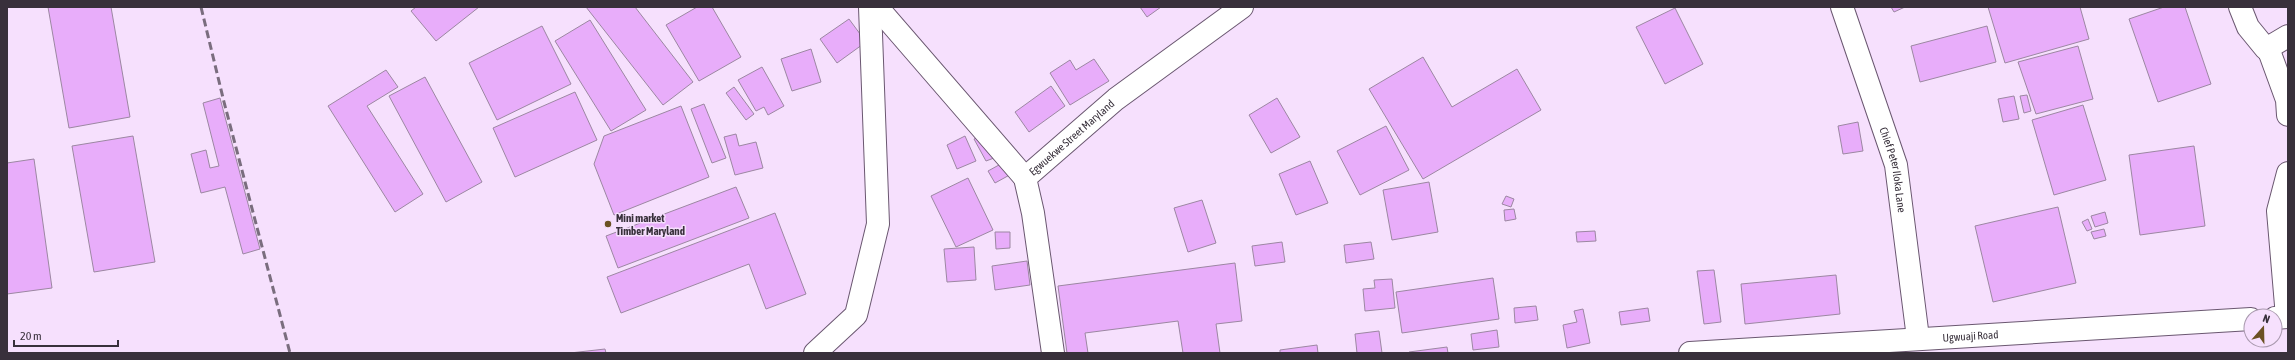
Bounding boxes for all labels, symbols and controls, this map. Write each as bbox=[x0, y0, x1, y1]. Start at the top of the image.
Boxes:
street label: Egwuekwe Street Maryland bbox=[1027, 97, 1117, 178]
street label: Chief Peter Iloka Lane bbox=[1877, 125, 1908, 213]
place label: Mini market Timber Maryland bbox=[616, 212, 685, 237]
marker: Mini market Timber Maryland bbox=[603, 219, 613, 229]
north arrow bbox=[2243, 308, 2283, 348]
text: N bbox=[2261, 312, 2272, 325]
scale bar bbox=[14, 322, 118, 348]
street label: Ugwuaji Road bbox=[1942, 328, 1999, 344]
text: 20 m bbox=[20, 329, 42, 343]

